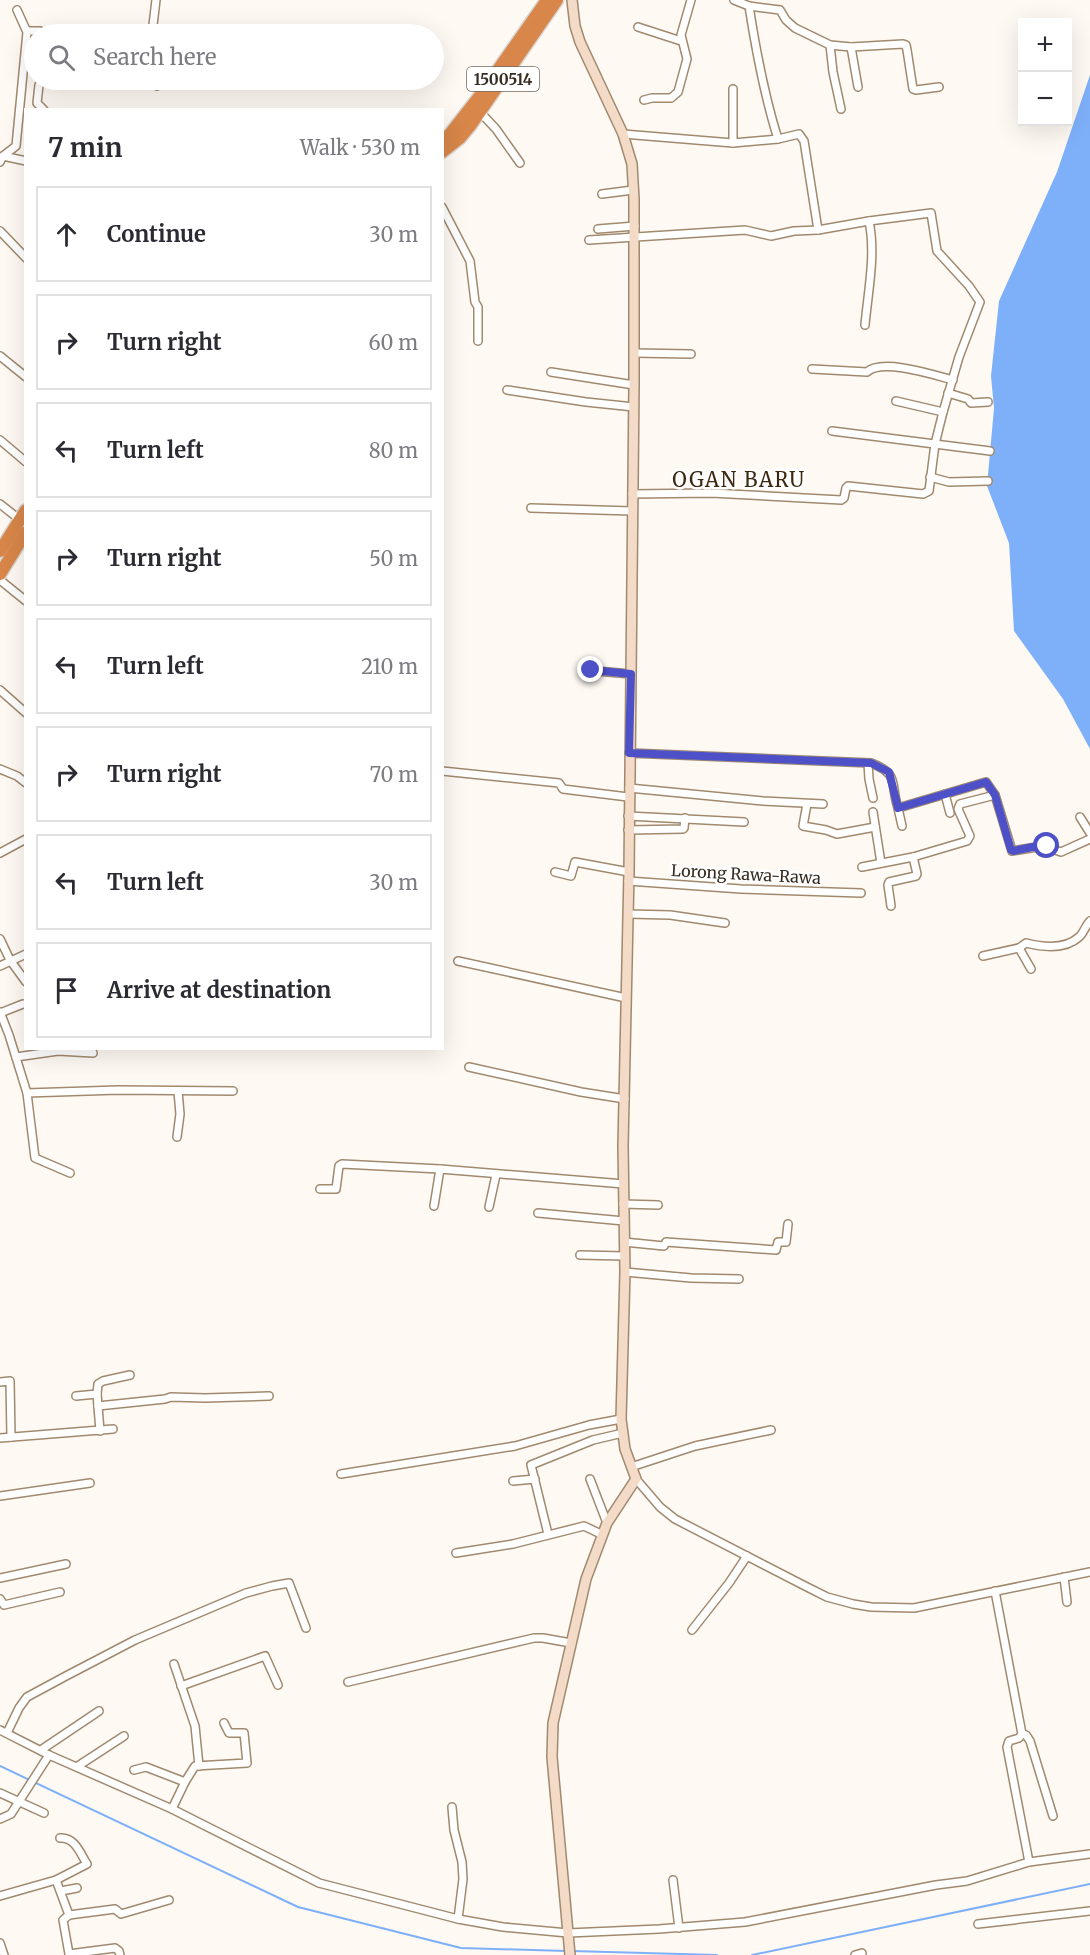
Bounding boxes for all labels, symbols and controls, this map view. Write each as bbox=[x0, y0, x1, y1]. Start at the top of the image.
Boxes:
map controls bbox=[1018, 18, 1072, 126]
button: + bbox=[1018, 18, 1072, 72]
search box bbox=[24, 24, 444, 90]
icon: search bbox=[45, 41, 78, 74]
text: Search here bbox=[93, 43, 216, 71]
road number: 1500514 bbox=[467, 67, 539, 91]
button: − bbox=[1018, 72, 1072, 126]
text: 7 min bbox=[48, 131, 122, 164]
text: Walk · 530 m bbox=[300, 135, 420, 160]
icon: ahead bbox=[50, 218, 83, 251]
text: Continue bbox=[107, 220, 206, 248]
text: 30 m bbox=[369, 222, 418, 247]
icon: right bbox=[50, 326, 83, 359]
text: Turn right bbox=[107, 328, 221, 356]
text: 60 m bbox=[368, 330, 418, 355]
icon: left bbox=[50, 434, 83, 467]
text: Turn left bbox=[107, 436, 204, 464]
text: 80 m bbox=[369, 438, 418, 463]
district label: OGAN BARU bbox=[672, 467, 806, 492]
icon: right bbox=[50, 542, 83, 575]
text: Turn right bbox=[107, 544, 221, 572]
text: 50 m bbox=[369, 546, 418, 571]
icon: left bbox=[50, 650, 83, 683]
text: Turn left bbox=[107, 652, 204, 680]
text: 210 m bbox=[361, 654, 418, 679]
route end bbox=[577, 656, 603, 682]
icon: right bbox=[50, 758, 83, 791]
text: Turn right bbox=[107, 760, 221, 788]
text: 70 m bbox=[370, 762, 418, 787]
route start bbox=[1033, 832, 1059, 858]
street label: Lorong Rawa-Rawa bbox=[671, 860, 822, 888]
icon: left bbox=[50, 866, 83, 899]
text: Turn left bbox=[107, 868, 204, 896]
text: 30 m bbox=[369, 870, 418, 895]
icon: arrive bbox=[50, 974, 83, 1007]
text: Arrive at destination bbox=[107, 976, 331, 1004]

